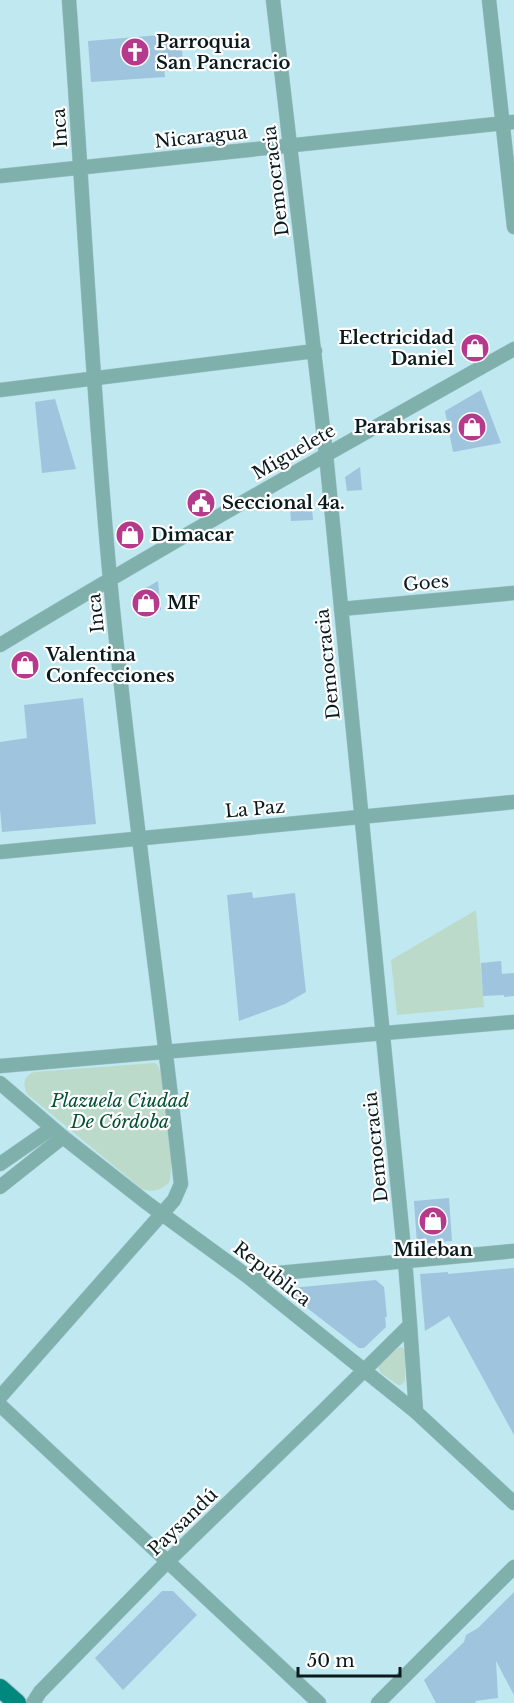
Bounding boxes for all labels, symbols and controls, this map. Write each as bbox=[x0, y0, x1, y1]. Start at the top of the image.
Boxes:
place label: Parroquia San Pancracio bbox=[156, 31, 290, 74]
church icon: Parroquia San Pancracio bbox=[119, 36, 151, 68]
street label: Inca bbox=[48, 108, 72, 148]
street label: Nicaragua bbox=[154, 121, 248, 153]
street label: Democracia bbox=[258, 124, 294, 238]
place label: Electricidad Daniel bbox=[339, 327, 455, 370]
shop icon: Electricidad Daniel bbox=[459, 332, 491, 364]
shop icon: Parabrisas bbox=[456, 411, 488, 443]
place label: Parabrisas bbox=[354, 416, 451, 438]
street label: Miguelete bbox=[249, 419, 339, 485]
public building icon: Seccional 4a. bbox=[185, 487, 217, 519]
place label: Seccional 4a. bbox=[222, 492, 345, 514]
shop icon: Dimacar bbox=[114, 519, 146, 551]
place label: Dimacar bbox=[151, 524, 234, 546]
street label: Goes bbox=[402, 570, 450, 596]
shop icon: MF bbox=[130, 587, 162, 619]
street label: Inca bbox=[83, 592, 109, 634]
place label: MF bbox=[167, 592, 201, 614]
street label: Democracia bbox=[311, 607, 345, 720]
place label: Valentina Confecciones bbox=[45, 644, 175, 687]
shop icon: Valentina Confecciones bbox=[9, 649, 41, 681]
street label: La Paz bbox=[224, 795, 286, 823]
park label: Plazuela Ciudad De Córdoba bbox=[50, 1090, 189, 1133]
street label: Democracia bbox=[359, 1090, 393, 1203]
shop icon: Mileban bbox=[417, 1205, 449, 1237]
street label: República bbox=[229, 1237, 315, 1311]
place label: Mileban bbox=[393, 1239, 473, 1261]
street label: Paysandú bbox=[144, 1484, 222, 1560]
scale bar bbox=[298, 1640, 400, 1678]
text: 50 m bbox=[307, 1650, 355, 1672]

